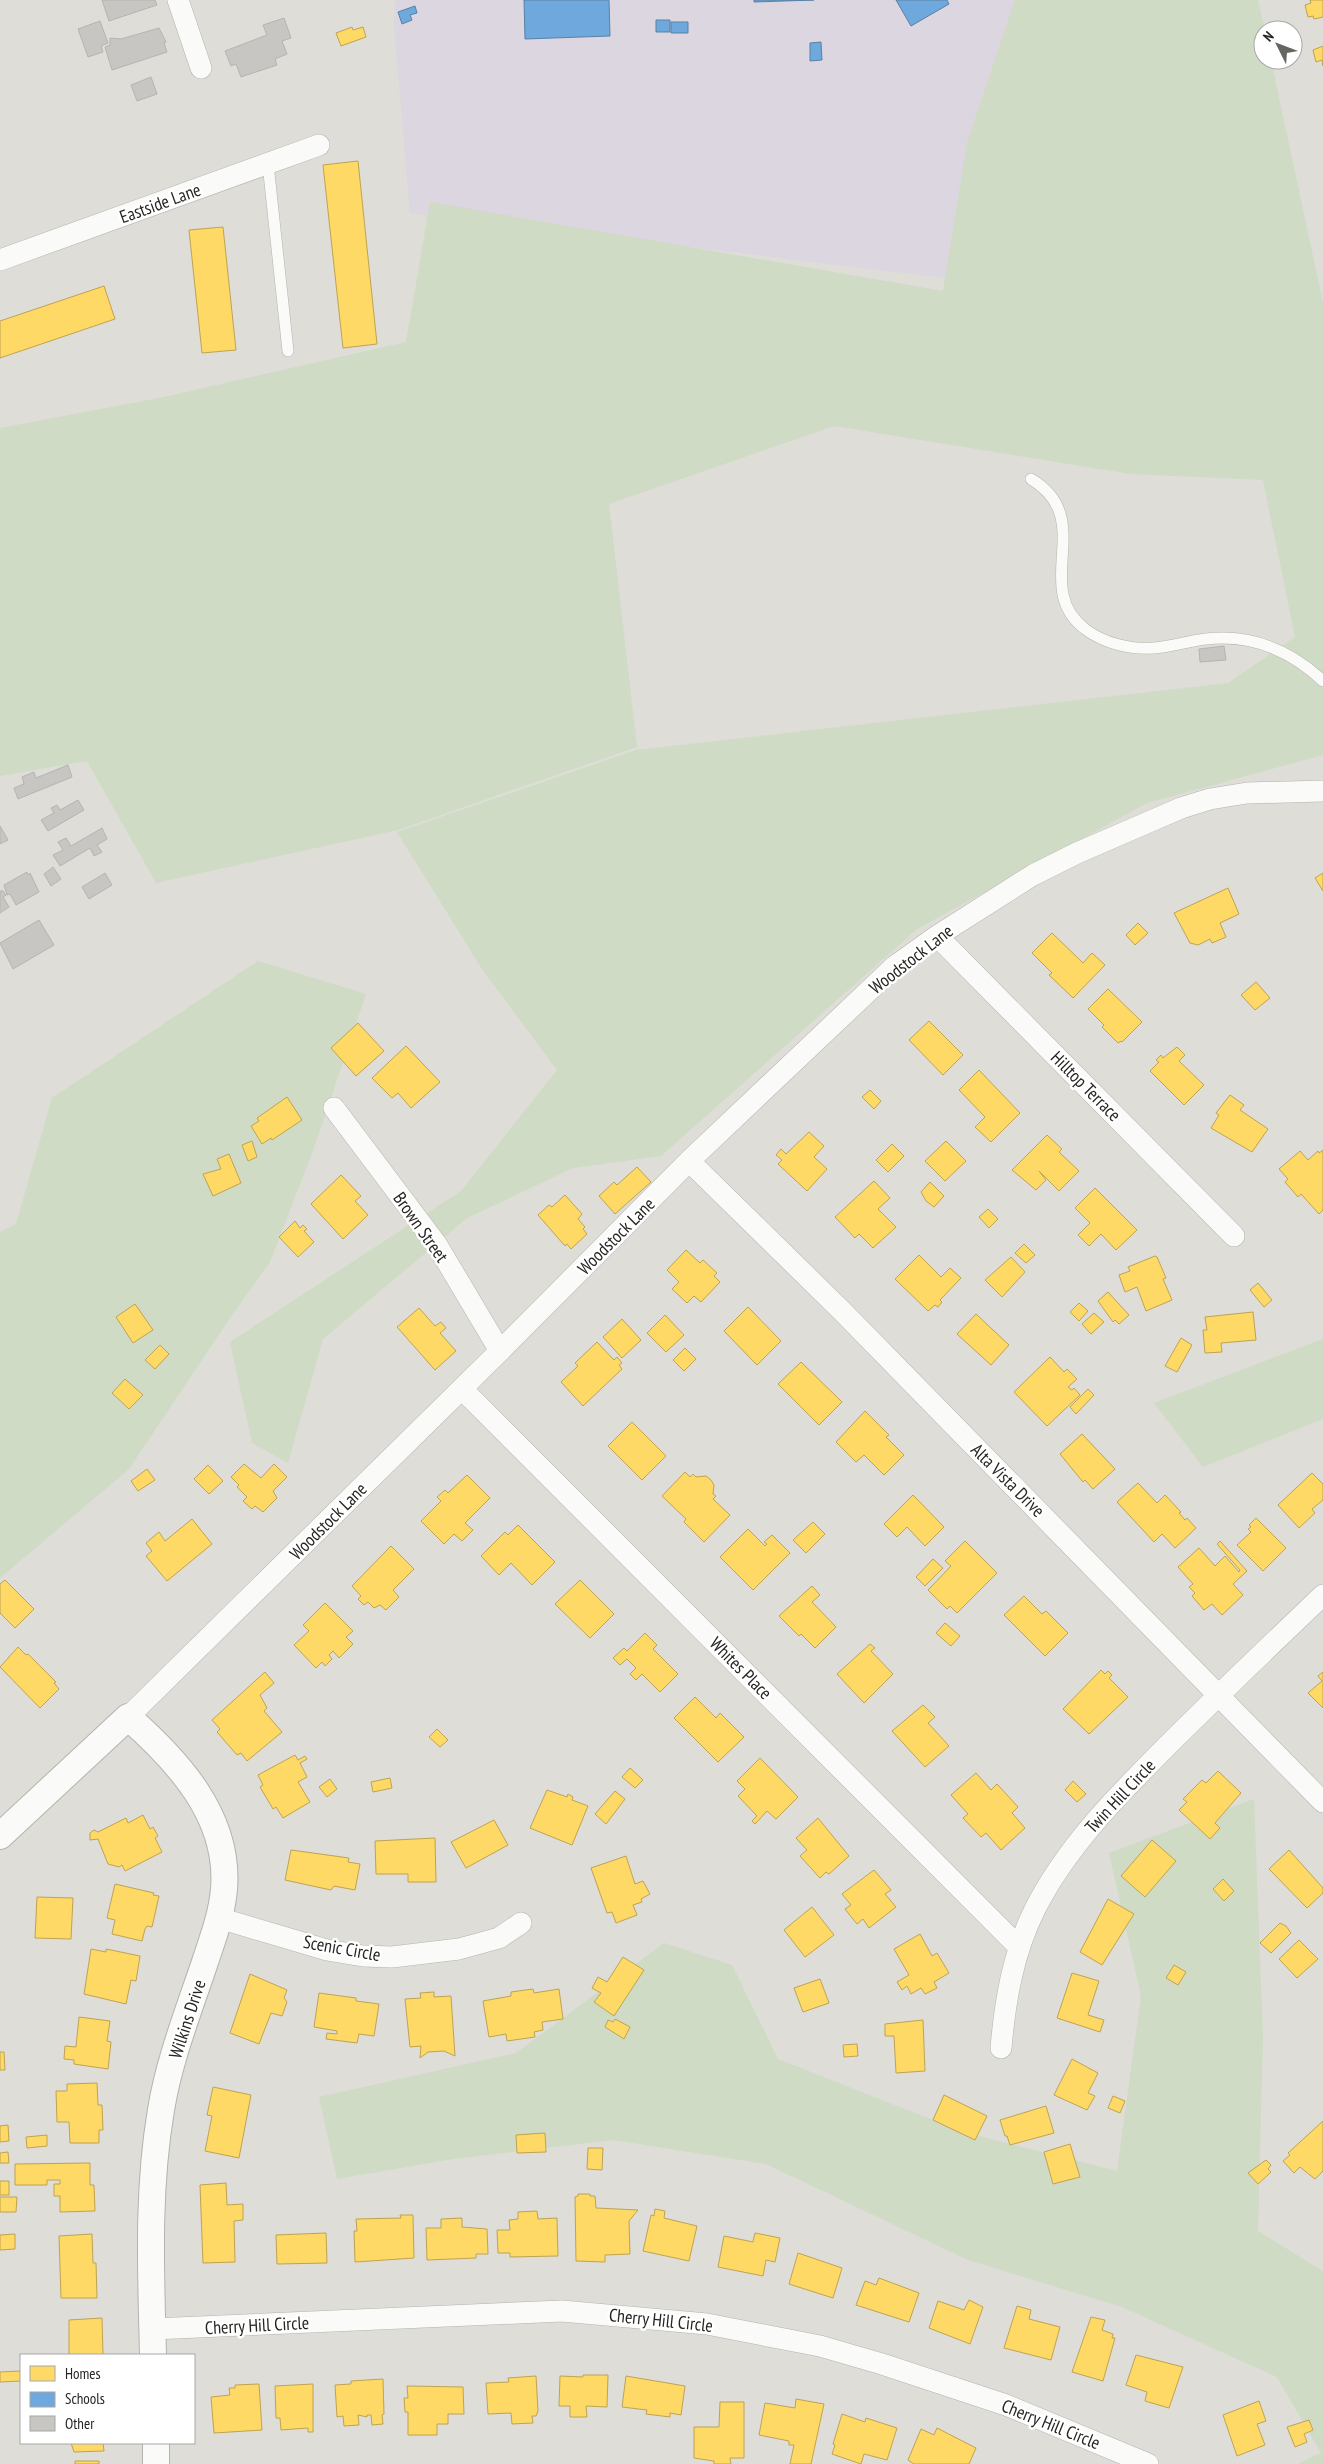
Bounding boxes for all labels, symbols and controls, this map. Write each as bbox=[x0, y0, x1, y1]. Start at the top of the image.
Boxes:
north arrow bbox=[1253, 20, 1303, 70]
text: N bbox=[1259, 27, 1278, 45]
street label: Eastside Lane bbox=[116, 178, 204, 228]
street label: Woodstock Lane bbox=[865, 919, 957, 999]
street label: Hilltop Terrace bbox=[1046, 1046, 1126, 1126]
street label: Brown Street bbox=[388, 1187, 454, 1267]
street label: Woodstock Lane bbox=[573, 1193, 659, 1279]
street label: Alta Vista Drive bbox=[966, 1438, 1050, 1522]
street label: Woodstock Lane bbox=[285, 1478, 371, 1564]
street label: Whites Place bbox=[705, 1632, 777, 1704]
street label: Twin Hill Circle bbox=[1080, 1754, 1160, 1838]
street label: Scenic Circle bbox=[302, 1930, 382, 1966]
street label: Wilkins Drive bbox=[163, 1977, 211, 2061]
street label: Cherry Hill Circle bbox=[608, 2303, 714, 2337]
street label: Cherry Hill Circle bbox=[204, 2311, 310, 2339]
legend bbox=[20, 2354, 195, 2444]
text: Homes bbox=[65, 2364, 101, 2383]
text: Schools bbox=[65, 2389, 105, 2408]
street label: Cherry Hill Circle bbox=[998, 2394, 1104, 2454]
text: Other bbox=[65, 2414, 95, 2433]

